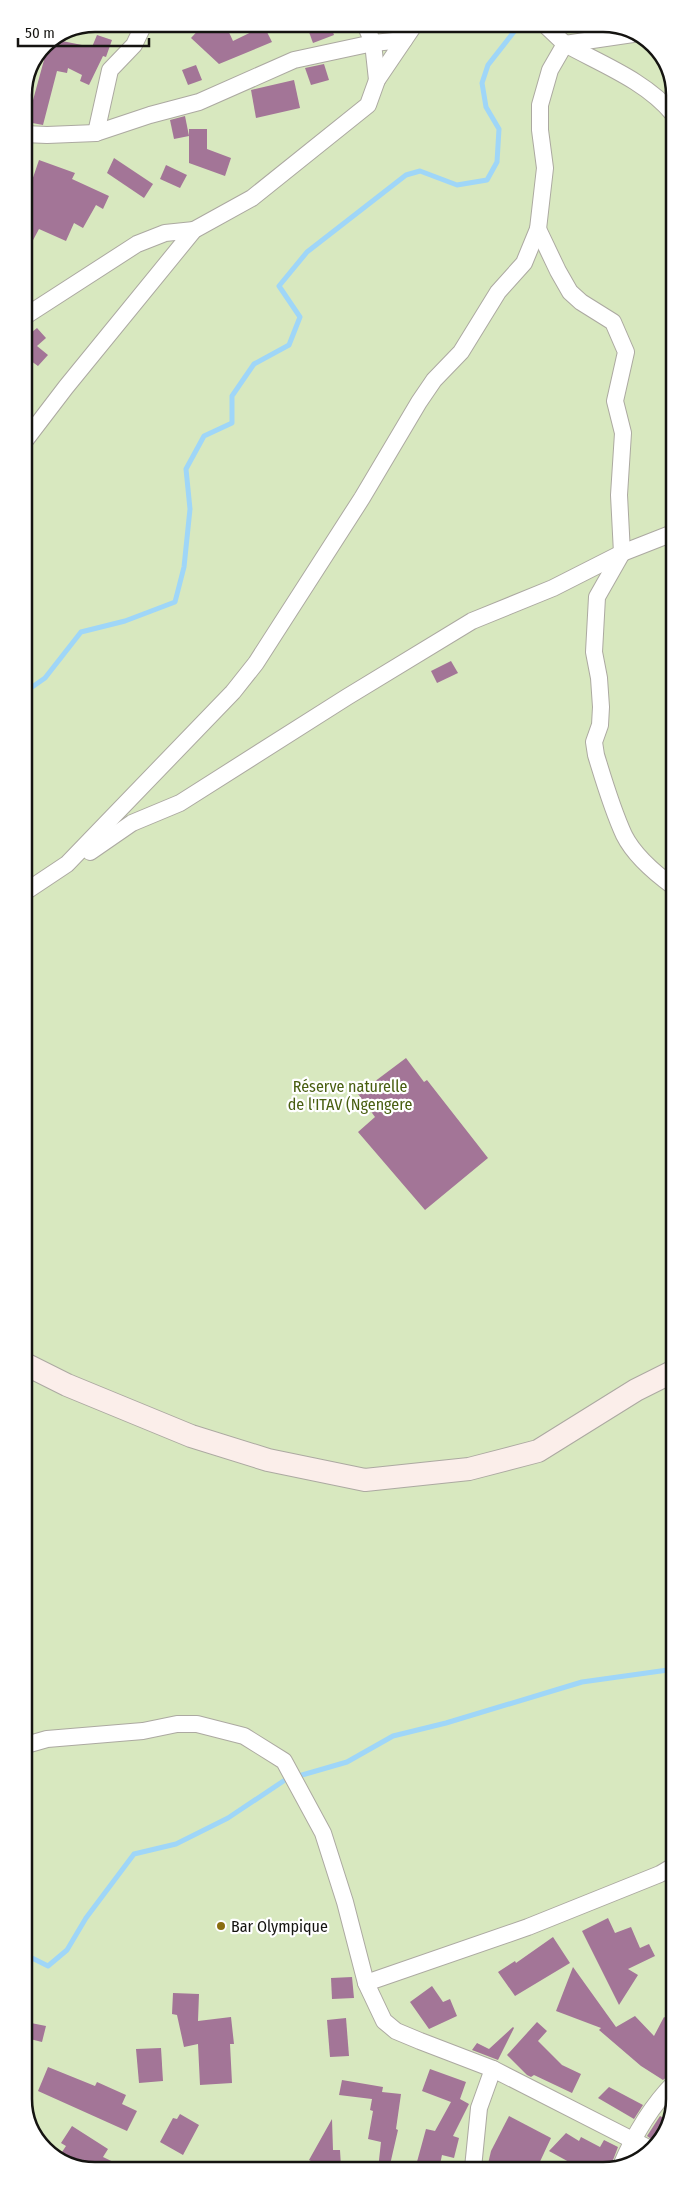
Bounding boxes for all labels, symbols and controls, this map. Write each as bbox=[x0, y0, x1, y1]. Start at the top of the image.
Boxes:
scale bar bbox=[18, 15, 149, 47]
text: 50 m bbox=[25, 24, 55, 42]
park label: Réserve naturelle de l'ITAV (Ngengere bbox=[288, 1077, 412, 1114]
place label: Bar Olympique bbox=[231, 1917, 328, 1936]
marker: Bar Olympique bbox=[215, 1920, 227, 1932]

